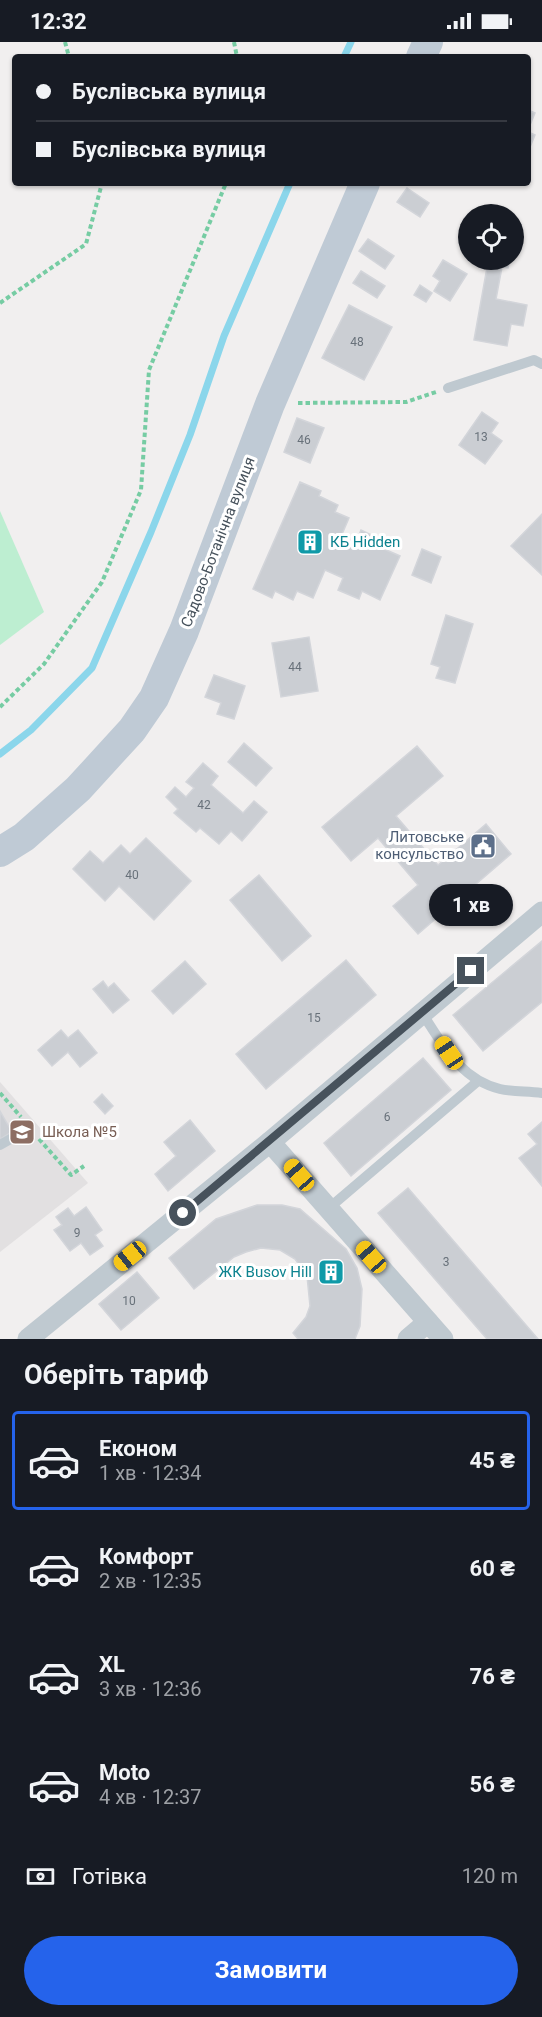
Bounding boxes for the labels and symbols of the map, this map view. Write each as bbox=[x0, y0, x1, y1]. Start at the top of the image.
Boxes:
house number: 48 bbox=[350, 335, 364, 349]
house number: 13 bbox=[474, 430, 488, 444]
house number: 46 bbox=[297, 433, 311, 447]
street label: Садово-Ботанічна вулиця bbox=[177, 454, 259, 630]
building icon: КБ Hidden bbox=[295, 527, 325, 557]
place label: КБ Hidden bbox=[330, 533, 400, 551]
house number: 44 bbox=[288, 660, 302, 674]
house number: 42 bbox=[197, 798, 211, 812]
place label: Литовське консульство bbox=[375, 828, 464, 863]
public building icon: Литовське консульство bbox=[468, 831, 498, 861]
house number: 40 bbox=[125, 868, 139, 882]
callout: 1 хв bbox=[429, 884, 513, 926]
route end bbox=[457, 957, 484, 984]
house number: 15 bbox=[307, 1011, 321, 1025]
car bbox=[431, 1033, 467, 1073]
house number: 6 bbox=[384, 1110, 391, 1124]
school or university icon: Школа №5 bbox=[7, 1117, 37, 1147]
place label: Школа №5 bbox=[42, 1123, 117, 1141]
car bbox=[280, 1156, 318, 1194]
route start bbox=[169, 1199, 196, 1226]
house number: 9 bbox=[74, 1226, 80, 1240]
car bbox=[110, 1238, 150, 1274]
car bbox=[352, 1238, 390, 1276]
house number: 3 bbox=[443, 1255, 449, 1269]
building icon: ЖК Busov Hill bbox=[316, 1257, 346, 1287]
place label: ЖК Busov Hill bbox=[219, 1263, 312, 1281]
house number: 10 bbox=[122, 1294, 136, 1308]

